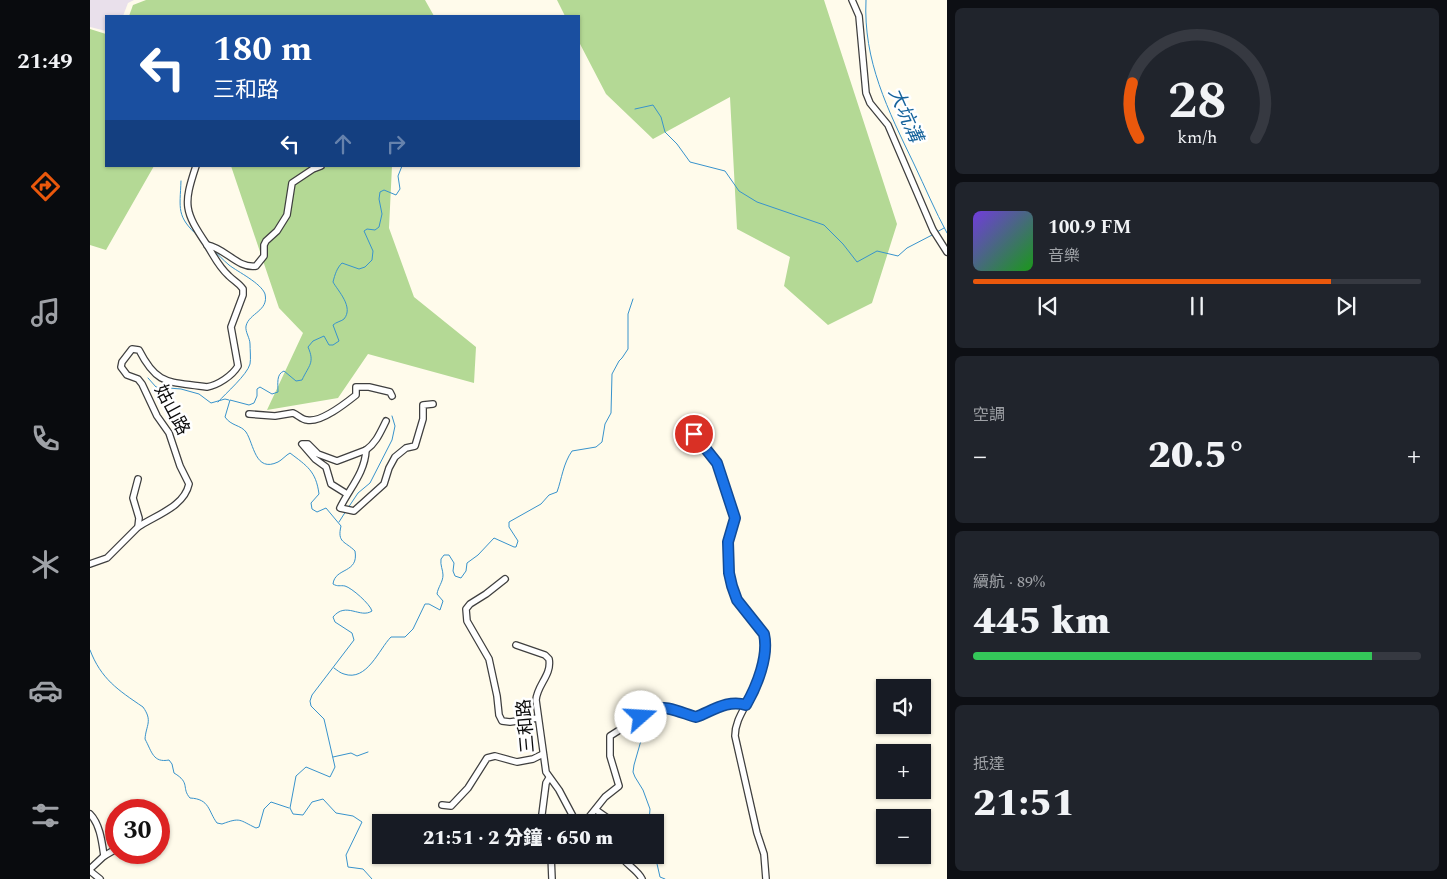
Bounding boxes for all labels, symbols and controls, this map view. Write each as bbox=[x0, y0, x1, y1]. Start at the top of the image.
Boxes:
text: 180 m bbox=[213, 23, 312, 76]
icon: left bbox=[130, 35, 195, 100]
text: 21:49 bbox=[17, 45, 73, 78]
text: 28 bbox=[1168, 62, 1226, 141]
text: 三和路 bbox=[213, 74, 279, 107]
water label: 大坑溝 bbox=[880, 83, 931, 150]
text: km/h bbox=[1177, 124, 1217, 151]
icon: left bbox=[276, 130, 304, 158]
icon: ahead bbox=[329, 130, 357, 158]
icon: right bbox=[382, 130, 410, 158]
icon: directions bbox=[28, 169, 63, 204]
text: 100.9 FM bbox=[1048, 213, 1131, 242]
text: 音樂 bbox=[1048, 244, 1080, 268]
icon: previous bbox=[1034, 292, 1062, 320]
icon: pause bbox=[1183, 292, 1211, 320]
icon: next bbox=[1332, 292, 1360, 320]
icon: music bbox=[28, 295, 63, 330]
street label: 姑山路 bbox=[147, 380, 197, 440]
text: 空調 bbox=[973, 403, 1005, 427]
pin bbox=[673, 413, 715, 455]
icon: arrive bbox=[680, 420, 708, 448]
icon: phone bbox=[28, 421, 63, 456]
text: 20.5° bbox=[1148, 427, 1246, 485]
text: − bbox=[973, 435, 987, 478]
text: + bbox=[1407, 435, 1421, 478]
icon: climate bbox=[28, 547, 63, 582]
text: 續航 · 89% bbox=[973, 570, 1045, 594]
text: 445 km bbox=[973, 593, 1110, 651]
icon: car bbox=[28, 673, 63, 708]
map controls bbox=[876, 679, 931, 864]
button: sound bbox=[876, 679, 931, 734]
position arrow bbox=[614, 690, 666, 742]
street label: 三和路 bbox=[510, 698, 542, 754]
button: + bbox=[876, 744, 931, 799]
text: 抵達 bbox=[973, 752, 1005, 776]
text: 21:51 bbox=[973, 775, 1075, 833]
icon: filters bbox=[28, 798, 63, 833]
speed limit sign: 30 bbox=[105, 799, 170, 864]
button: − bbox=[876, 809, 931, 864]
text: 21:51 · 2 分鐘 · 650 m bbox=[423, 824, 613, 853]

